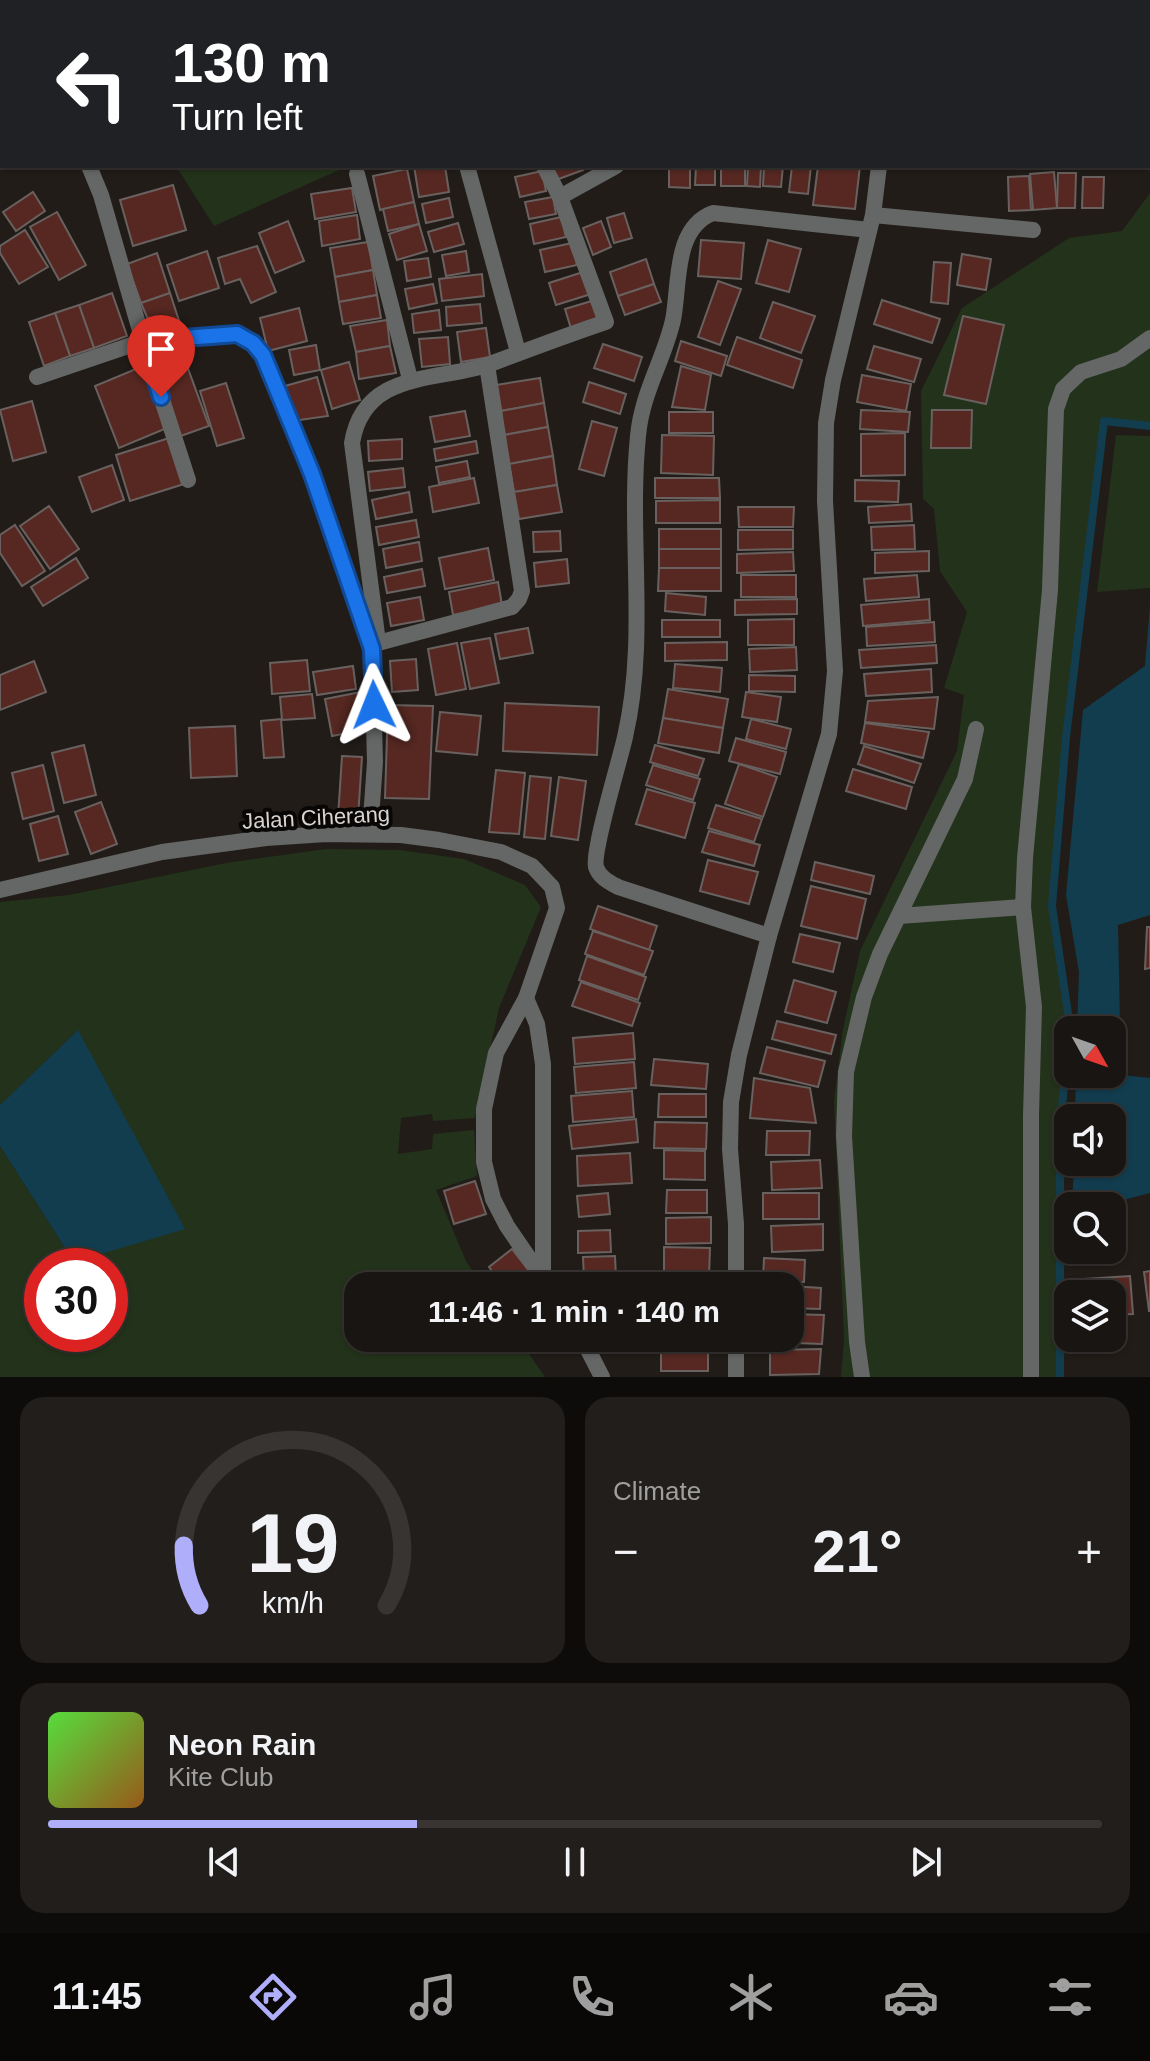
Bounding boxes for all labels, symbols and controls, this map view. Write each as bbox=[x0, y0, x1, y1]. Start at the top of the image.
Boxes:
text: 130 m bbox=[172, 31, 331, 94]
icon: left bbox=[40, 32, 144, 136]
text: Turn left bbox=[172, 97, 303, 138]
pin bbox=[127, 315, 195, 397]
icon: arrive bbox=[139, 327, 183, 371]
position arrow bbox=[332, 663, 416, 747]
street label: Jalan Ciherang bbox=[241, 801, 391, 834]
north arrow bbox=[1054, 1016, 1126, 1088]
map controls bbox=[1054, 1016, 1126, 1352]
button: sound bbox=[1054, 1104, 1126, 1176]
button: search bbox=[1054, 1192, 1126, 1264]
speed limit sign: 30 bbox=[24, 1248, 128, 1352]
button: layers bbox=[1054, 1280, 1126, 1352]
text: 11:46 · 1 min · 140 m bbox=[428, 1295, 720, 1328]
text: Climate bbox=[613, 1476, 701, 1506]
text: 19 bbox=[246, 1497, 339, 1590]
text: 21° bbox=[812, 1518, 903, 1585]
text: − bbox=[613, 1527, 639, 1576]
text: + bbox=[1076, 1527, 1102, 1576]
text: km/h bbox=[262, 1587, 323, 1619]
text: Neon Rain bbox=[168, 1728, 316, 1761]
text: Kite Club bbox=[168, 1762, 274, 1792]
icon: previous bbox=[202, 1840, 246, 1884]
icon: pause bbox=[553, 1840, 597, 1884]
icon: next bbox=[904, 1840, 948, 1884]
icon: directions bbox=[245, 1969, 301, 2025]
icon: music bbox=[405, 1969, 461, 2025]
icon: phone bbox=[564, 1969, 620, 2025]
icon: climate bbox=[723, 1969, 779, 2025]
icon: car bbox=[883, 1969, 939, 2025]
icon: filters bbox=[1042, 1969, 1098, 2025]
text: 11:45 bbox=[52, 1976, 142, 2017]

